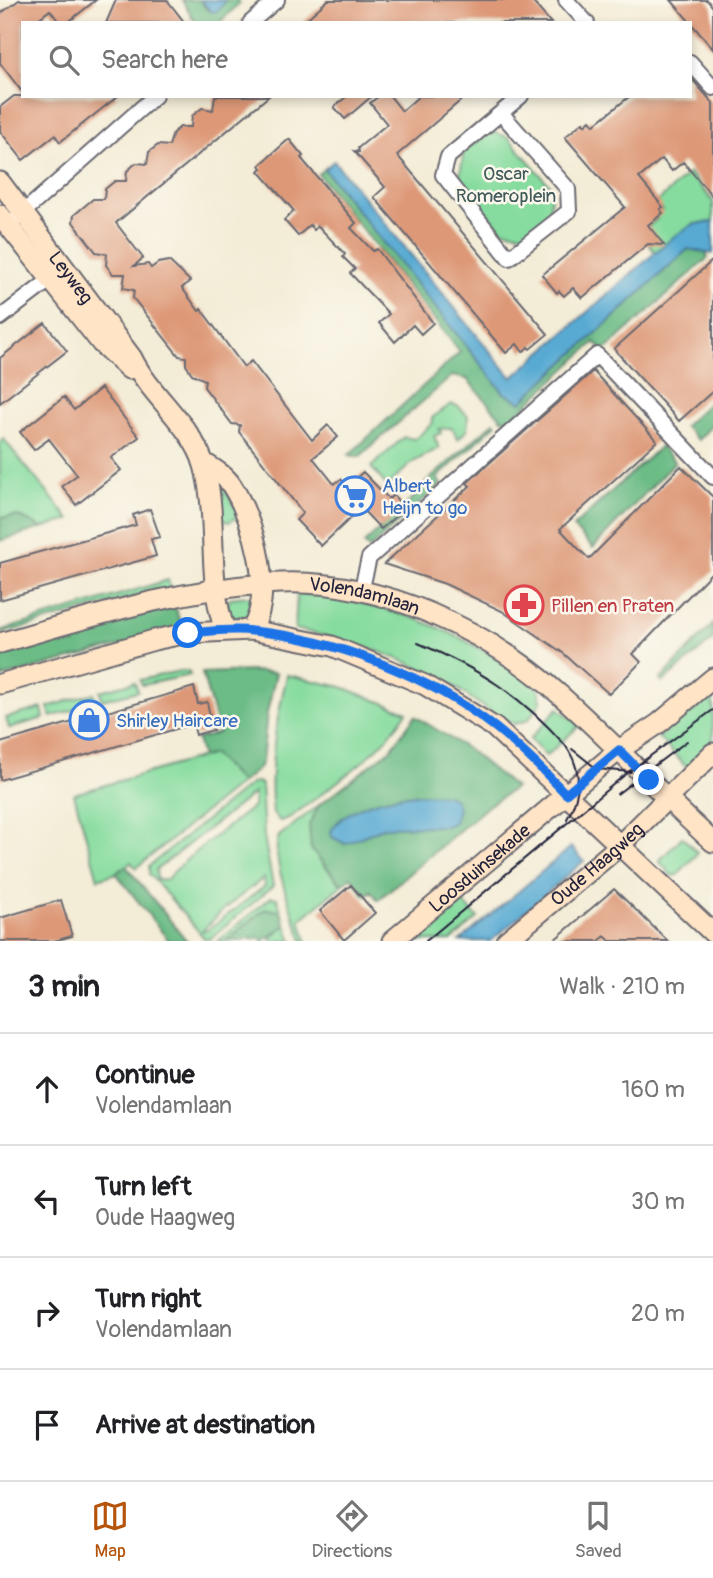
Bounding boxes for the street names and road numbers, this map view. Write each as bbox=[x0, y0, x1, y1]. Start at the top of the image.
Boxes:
street label: Leyweg bbox=[43, 247, 98, 309]
street label: Volendamlaan bbox=[308, 572, 423, 621]
street label: Loosduinsekade bbox=[424, 818, 536, 918]
street label: Oude Haagweg bbox=[546, 818, 649, 912]

